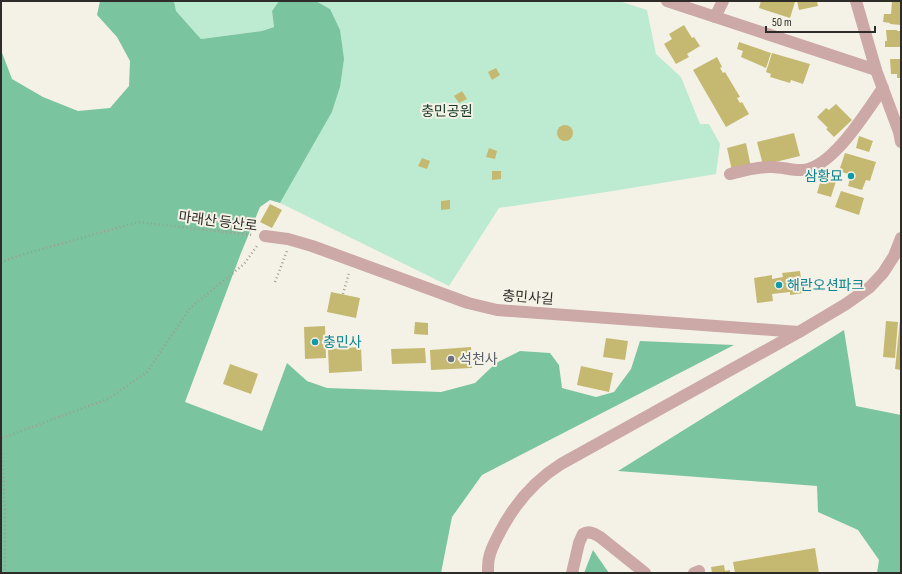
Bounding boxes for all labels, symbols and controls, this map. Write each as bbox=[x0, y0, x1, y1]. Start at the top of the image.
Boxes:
scale bar bbox=[766, 8, 875, 34]
text: 50 m bbox=[772, 15, 792, 30]
park label: 충민공원 bbox=[421, 103, 473, 120]
place label: 삼황묘 bbox=[804, 168, 843, 185]
marker: 삼황묘 bbox=[846, 171, 856, 181]
street label: 마래산 등산로 bbox=[177, 208, 259, 235]
place label: 해란오션파크 bbox=[787, 277, 864, 294]
marker: 해란오션파크 bbox=[774, 280, 784, 290]
street label: 충민사길 bbox=[502, 287, 554, 308]
place label: 충민사 bbox=[323, 334, 362, 351]
marker: 충민사 bbox=[310, 337, 320, 347]
place label: 석천사 bbox=[459, 351, 498, 368]
marker: 석천사 bbox=[446, 354, 456, 364]

